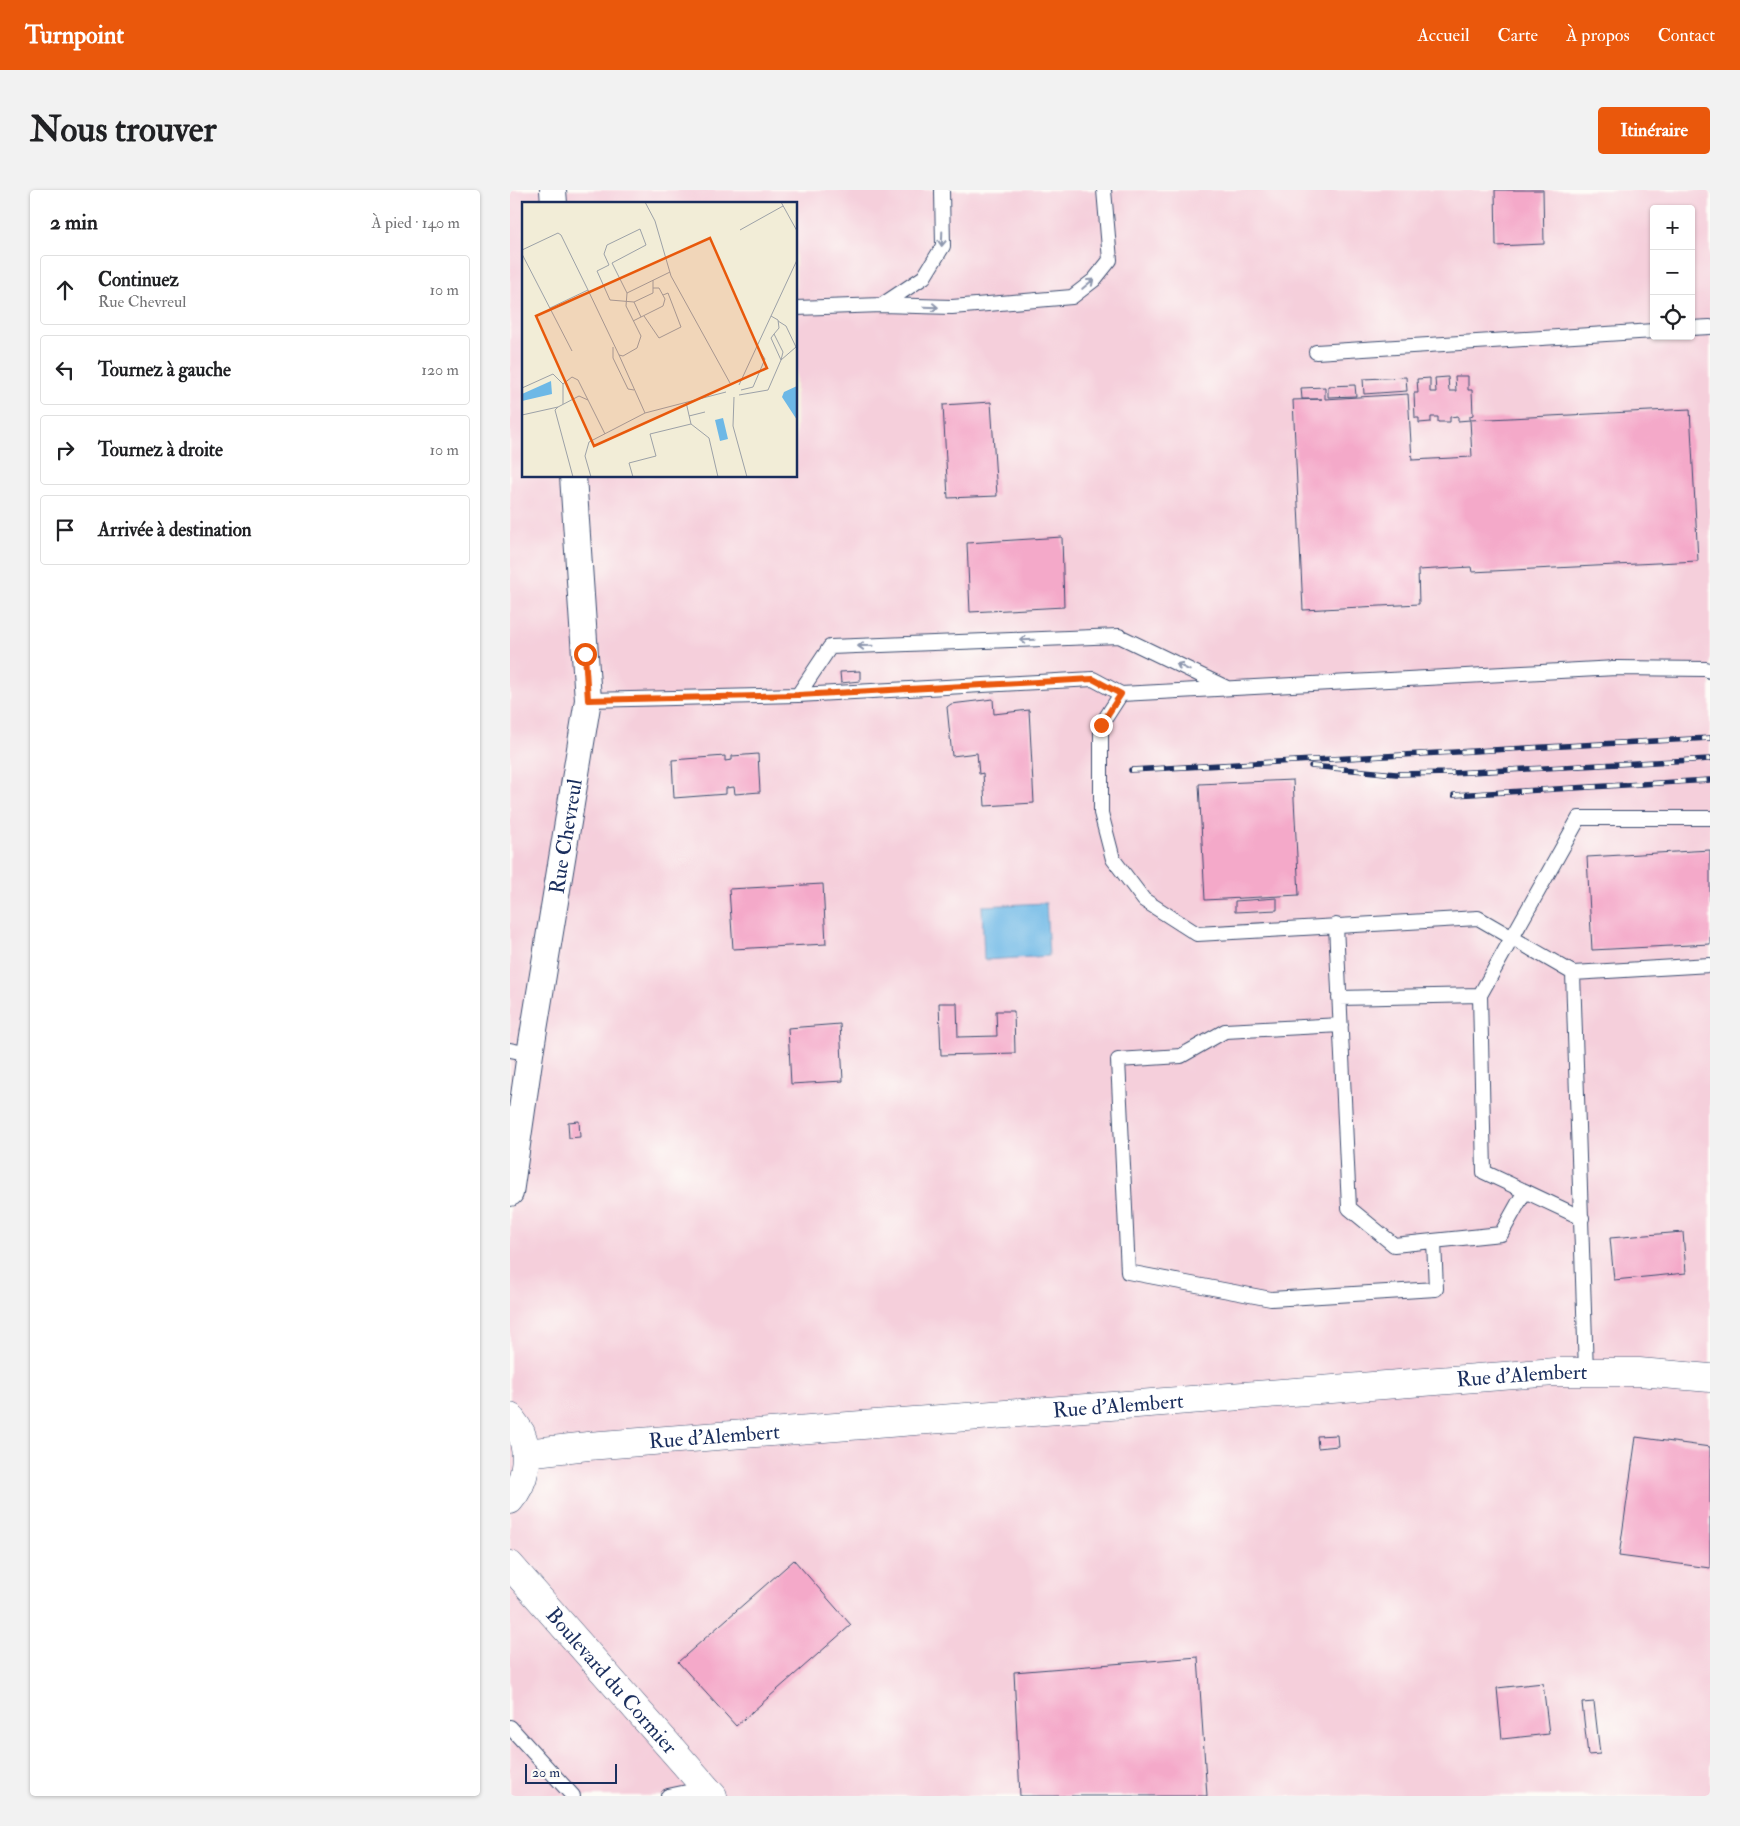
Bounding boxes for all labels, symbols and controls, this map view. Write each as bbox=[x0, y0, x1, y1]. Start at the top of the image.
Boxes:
text: Turnpoint bbox=[25, 20, 124, 51]
text: Accueil bbox=[1417, 24, 1470, 47]
text: Carte bbox=[1498, 24, 1538, 47]
text: À propos bbox=[1566, 24, 1630, 47]
text: Contact bbox=[1658, 24, 1715, 47]
button: Itinéraire bbox=[1598, 107, 1710, 154]
text: Nous trouver bbox=[30, 108, 217, 152]
inset map bbox=[522, 202, 798, 478]
map controls bbox=[1650, 205, 1695, 340]
button: + bbox=[1650, 205, 1695, 250]
text: 2 min bbox=[50, 209, 98, 236]
text: À pied · 140 m bbox=[372, 213, 460, 233]
one-way arrow bbox=[938, 230, 947, 246]
button: − bbox=[1650, 250, 1695, 295]
text: Continuez bbox=[98, 268, 179, 292]
icon: ahead bbox=[51, 276, 79, 304]
one-way arrow bbox=[1081, 278, 1094, 289]
text: 10 m bbox=[429, 280, 459, 300]
text: Rue Chevreul bbox=[98, 292, 186, 312]
button: locate bbox=[1650, 295, 1695, 340]
one-way arrow bbox=[923, 302, 939, 311]
icon: left bbox=[51, 356, 79, 384]
text: Tournez à gauche bbox=[98, 358, 231, 382]
text: 120 m bbox=[421, 360, 459, 380]
icon: right bbox=[51, 436, 79, 464]
text: Tournez à droite bbox=[98, 438, 223, 462]
text: 10 m bbox=[429, 440, 459, 460]
icon: arrive bbox=[51, 516, 79, 544]
text: Arrivée à destination bbox=[98, 518, 252, 542]
one-way arrow bbox=[1020, 635, 1036, 645]
one-way arrow bbox=[857, 642, 873, 651]
route start bbox=[574, 643, 597, 666]
one-way arrow bbox=[1176, 662, 1191, 671]
route end bbox=[1090, 714, 1113, 737]
street label: Rue Chevreul bbox=[543, 776, 589, 896]
street label: Rue d’Alembert bbox=[1455, 1359, 1588, 1394]
street label: Rue d’Alembert bbox=[1052, 1387, 1185, 1424]
street label: Rue d’Alembert bbox=[648, 1418, 781, 1455]
street label: Boulevard du Cormier bbox=[540, 1602, 683, 1760]
scale bar bbox=[525, 1761, 618, 1784]
text: 20 m bbox=[532, 1764, 560, 1781]

